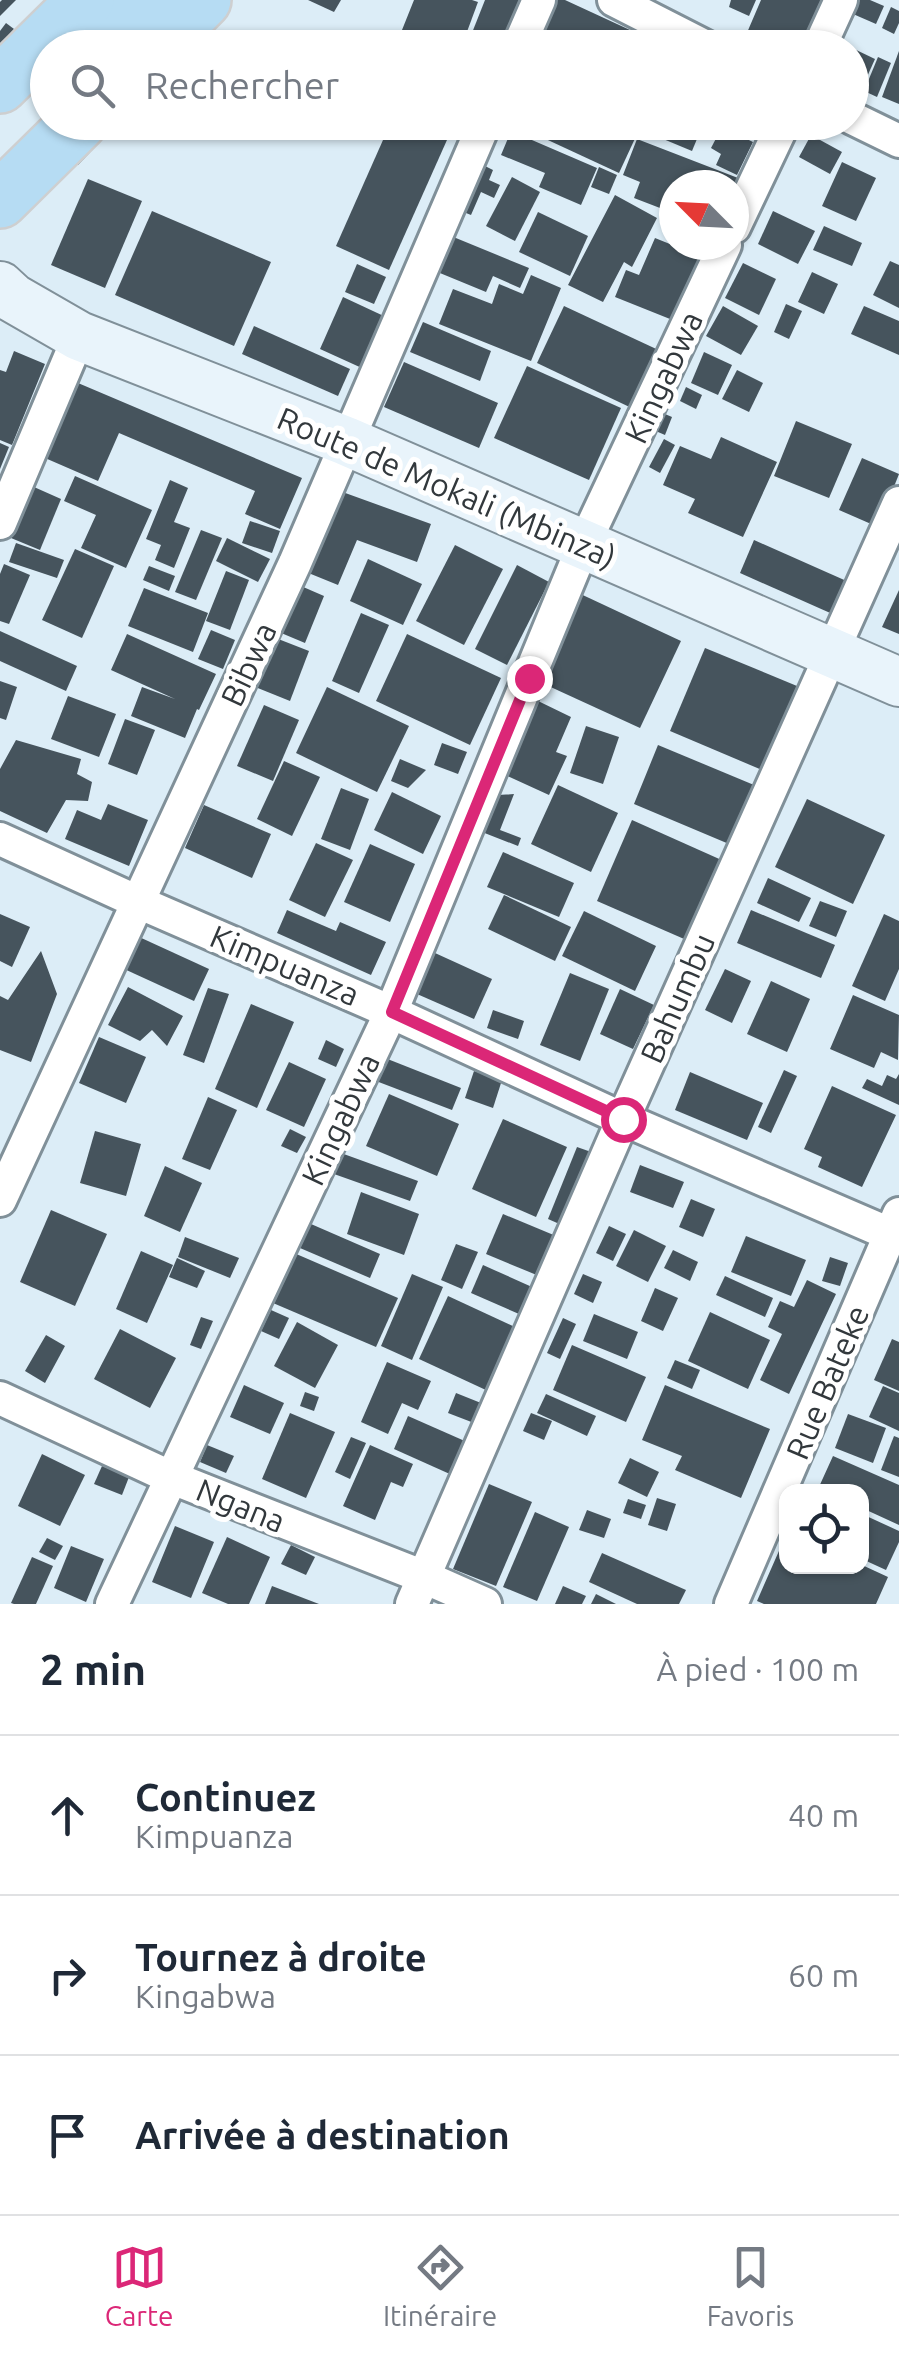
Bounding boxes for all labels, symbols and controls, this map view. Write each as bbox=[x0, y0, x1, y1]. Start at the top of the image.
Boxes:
search box bbox=[30, 30, 869, 140]
icon: search bbox=[65, 58, 120, 113]
text: Rechercher bbox=[145, 64, 339, 106]
north arrow bbox=[659, 170, 749, 260]
street label: Kingabwa bbox=[617, 306, 709, 448]
street label: Route de Mokali (Mbinza) bbox=[272, 399, 622, 575]
street label: Bibwa bbox=[213, 616, 283, 712]
route end bbox=[507, 656, 553, 702]
street label: Kimpuanza bbox=[205, 917, 365, 1013]
street label: Bahumbu bbox=[633, 928, 721, 1068]
street label: Kingabwa bbox=[294, 1048, 386, 1190]
route start bbox=[601, 1097, 647, 1143]
street label: Rue Bateke bbox=[779, 1300, 875, 1464]
street label: Ngana bbox=[191, 1471, 291, 1539]
map controls bbox=[779, 1484, 869, 1574]
button: locate bbox=[779, 1484, 869, 1574]
text: 2 min bbox=[40, 1646, 146, 1693]
text: À pied · 100 m bbox=[656, 1651, 859, 1687]
text: Continuez bbox=[135, 1776, 316, 1818]
icon: ahead bbox=[40, 1788, 95, 1843]
text: 40 m bbox=[788, 1797, 859, 1833]
text: Kimpuanza bbox=[135, 1818, 293, 1854]
text: Tournez à droite bbox=[135, 1936, 427, 1978]
icon: right bbox=[40, 1948, 95, 2003]
text: 60 m bbox=[788, 1957, 859, 1993]
text: Kingabwa bbox=[135, 1978, 276, 2014]
icon: arrive bbox=[40, 2108, 95, 2163]
text: Arrivée à destination bbox=[135, 2114, 510, 2156]
tab: Carte bbox=[105, 2240, 173, 2331]
tab: Itinéraire bbox=[383, 2240, 497, 2331]
tab: Favoris bbox=[707, 2240, 794, 2331]

